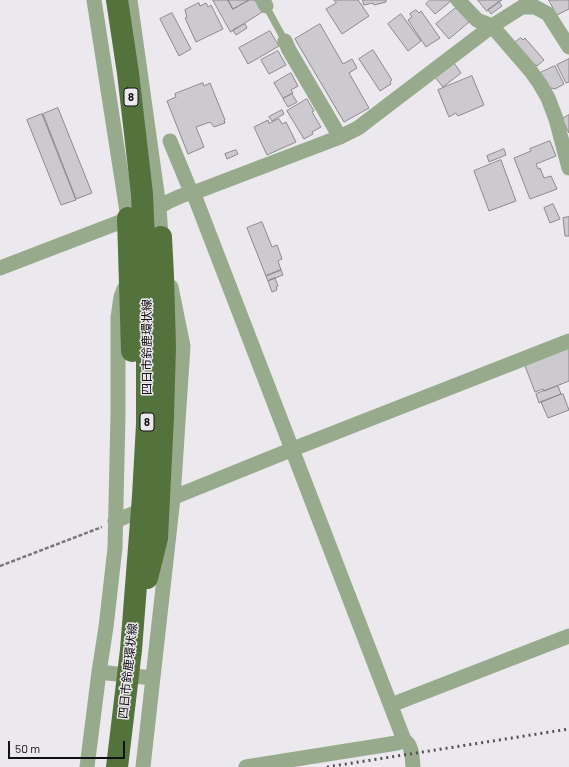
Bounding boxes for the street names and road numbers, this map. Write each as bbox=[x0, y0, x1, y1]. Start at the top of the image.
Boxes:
road number: 8 bbox=[124, 88, 138, 106]
street label: 四日市鈴鹿環状線 bbox=[140, 299, 154, 395]
road number: 8 bbox=[140, 413, 154, 431]
street label: 四日市鈴鹿環状線 bbox=[116, 623, 140, 719]

